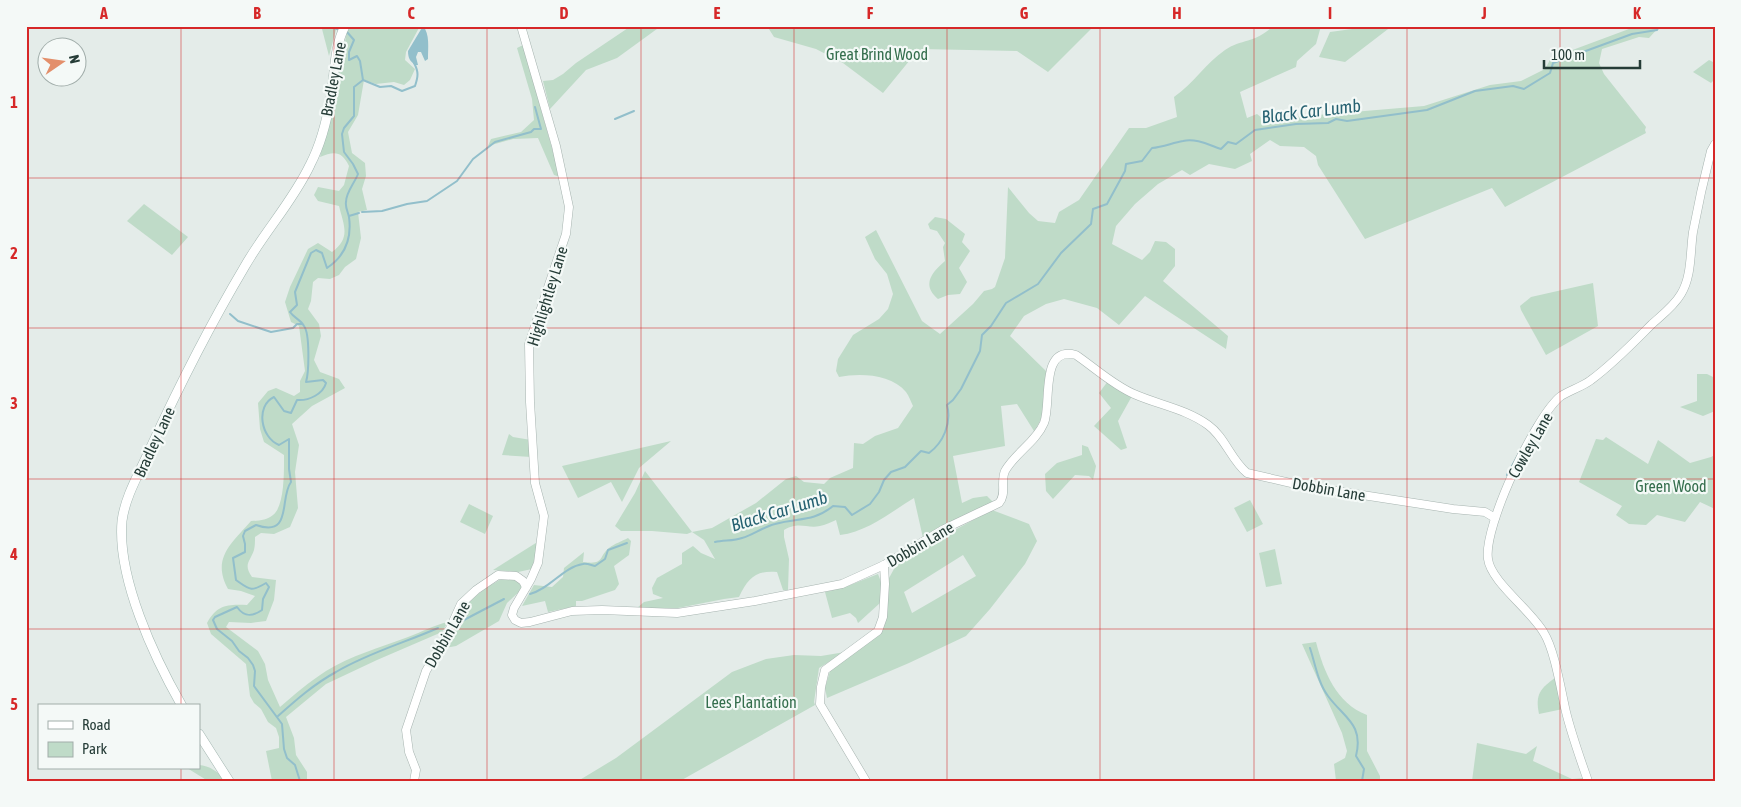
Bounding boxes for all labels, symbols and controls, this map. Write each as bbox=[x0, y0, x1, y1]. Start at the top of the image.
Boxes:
text: A bbox=[99, 4, 108, 22]
text: B bbox=[253, 4, 261, 22]
text: C bbox=[407, 4, 415, 22]
text: D bbox=[560, 4, 569, 22]
text: E bbox=[714, 4, 721, 22]
text: F bbox=[867, 4, 874, 22]
text: G bbox=[1020, 4, 1029, 22]
text: H bbox=[1172, 4, 1182, 22]
text: I bbox=[1328, 4, 1332, 22]
text: J bbox=[1480, 4, 1487, 22]
text: K bbox=[1633, 4, 1641, 22]
north arrow bbox=[38, 38, 88, 88]
scale bar bbox=[1544, 38, 1640, 70]
street label: Bradley Lane bbox=[317, 40, 350, 118]
park label: Great Brind Wood bbox=[826, 45, 928, 63]
text: 100 m bbox=[1551, 46, 1585, 63]
text: N bbox=[66, 53, 83, 65]
text: 1 bbox=[10, 93, 18, 111]
water label: Black Car Lumb bbox=[1260, 94, 1362, 128]
text: 2 bbox=[10, 244, 18, 262]
street label: Highlightley Lane bbox=[523, 244, 572, 348]
text: 3 bbox=[10, 394, 18, 412]
street label: Bradley Lane bbox=[130, 404, 179, 481]
street label: Cowley Lane bbox=[1504, 409, 1557, 482]
street label: Dobbin Lane bbox=[1291, 474, 1367, 504]
park label: Green Wood bbox=[1635, 477, 1707, 495]
water label: Black Car Lumb bbox=[728, 486, 830, 536]
street label: Dobbin Lane bbox=[883, 518, 957, 570]
text: 4 bbox=[9, 545, 18, 563]
street label: Dobbin Lane bbox=[421, 597, 473, 671]
park label: Lees Plantation bbox=[705, 693, 797, 711]
text: 5 bbox=[10, 695, 18, 713]
legend bbox=[38, 704, 200, 770]
text: Road bbox=[82, 716, 111, 733]
text: Park bbox=[82, 740, 107, 757]

